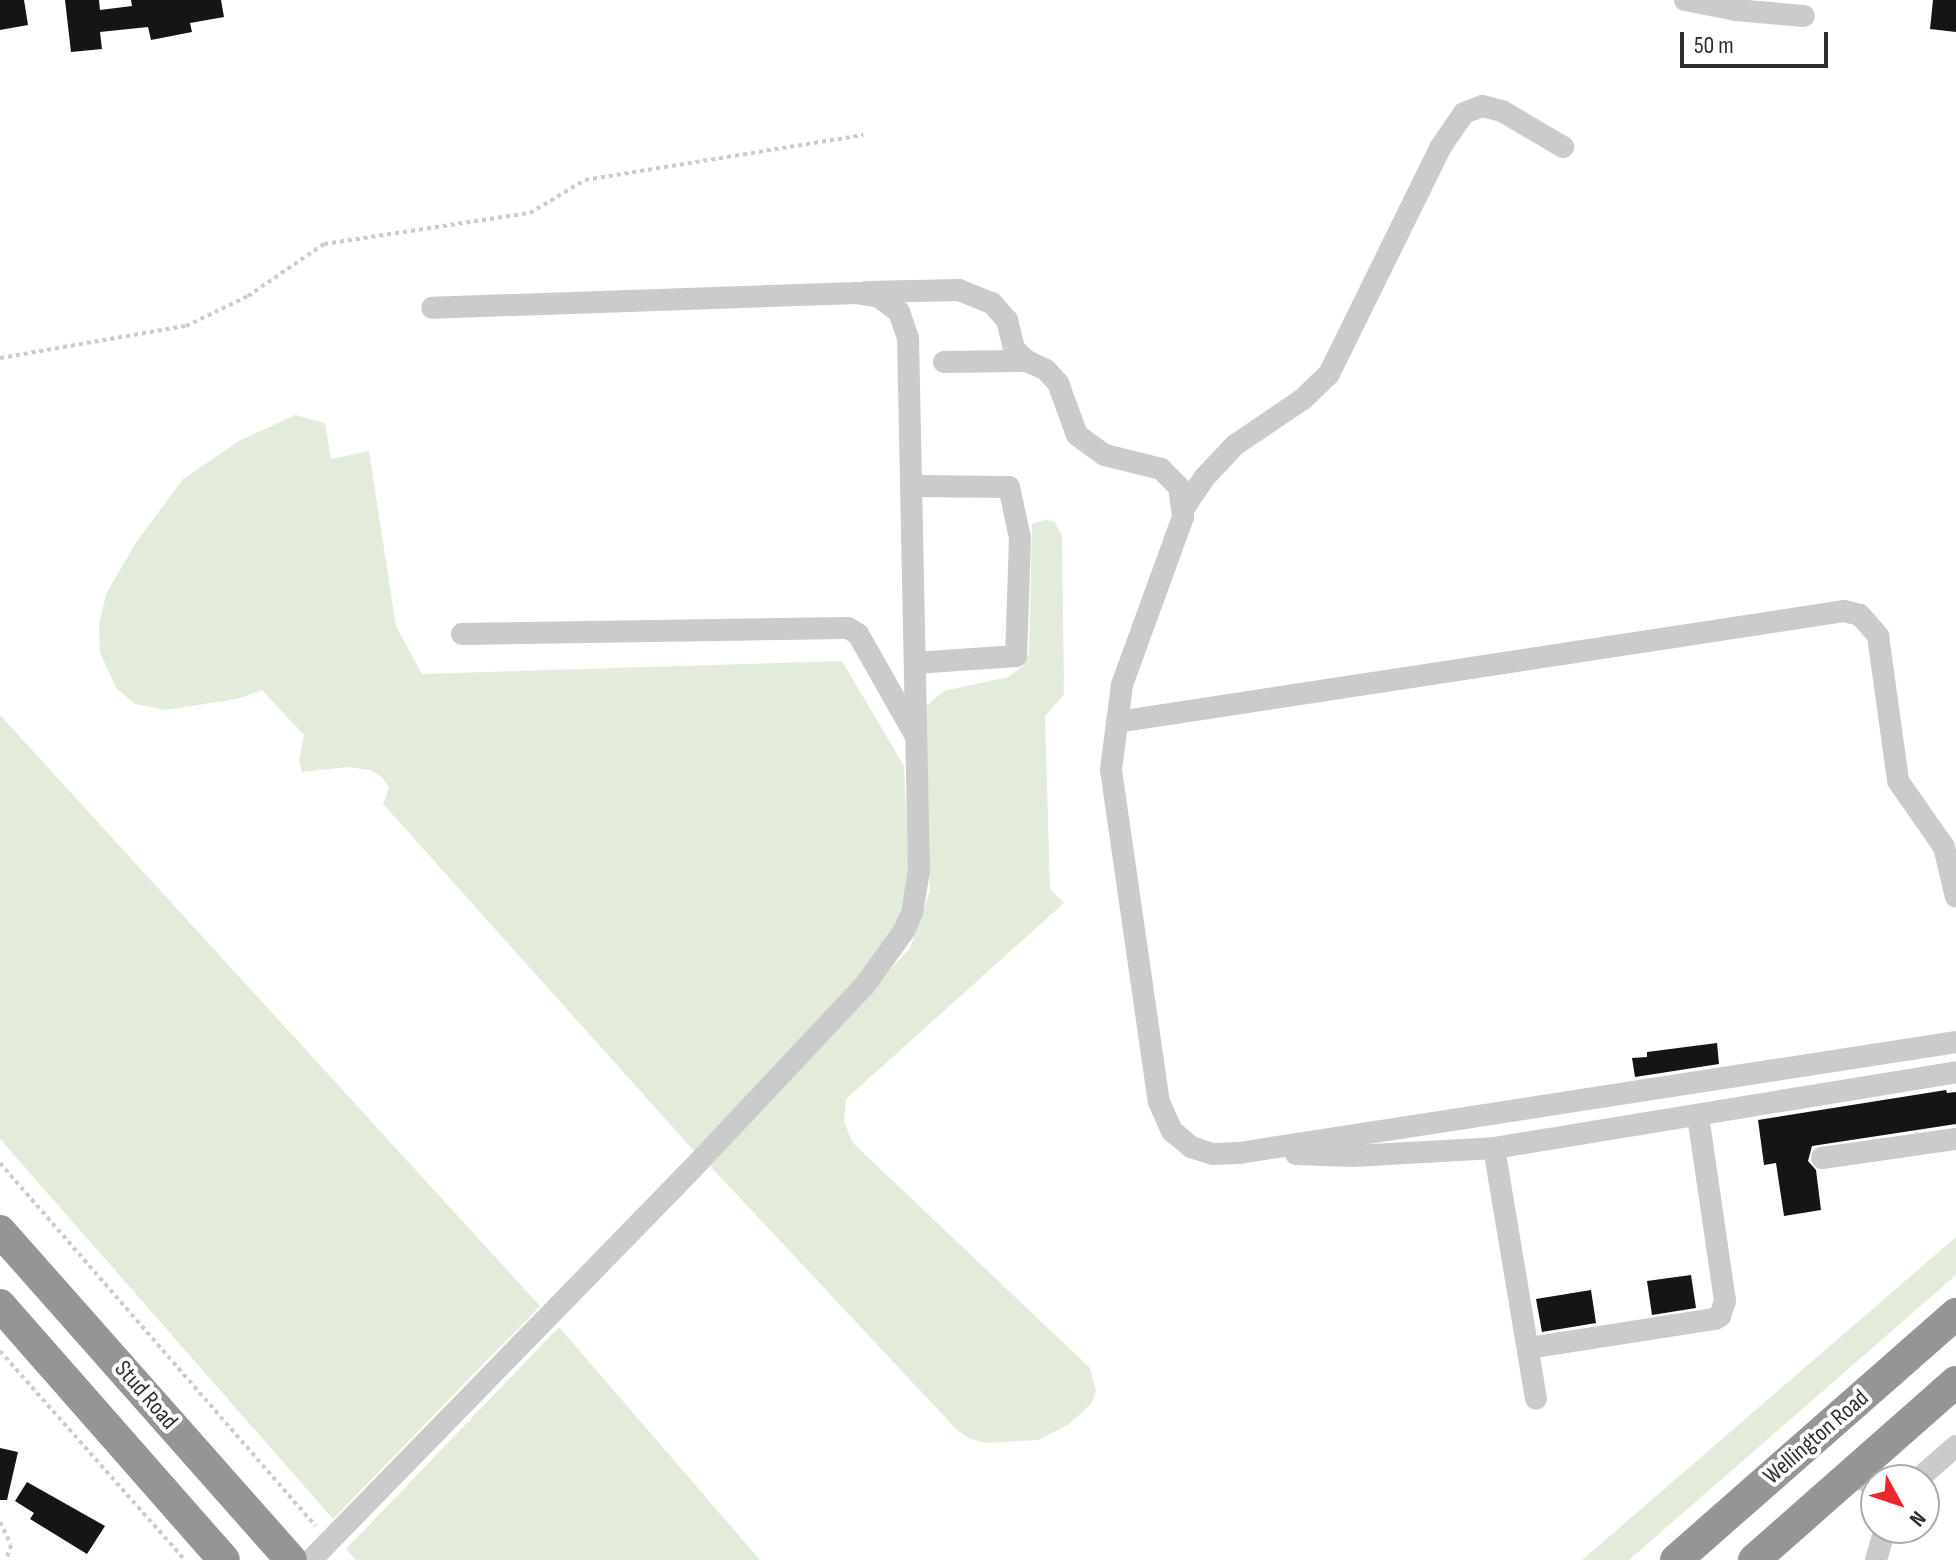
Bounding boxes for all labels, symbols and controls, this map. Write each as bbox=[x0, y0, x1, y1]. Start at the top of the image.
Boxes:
scale bar bbox=[1684, 16, 1832, 66]
text: 50 m bbox=[1694, 31, 1734, 60]
street label: Stud Road bbox=[108, 1355, 184, 1435]
street label: Wellington Road bbox=[1758, 1384, 1874, 1490]
north arrow bbox=[1860, 1464, 1940, 1544]
text: N bbox=[1903, 1505, 1931, 1532]

